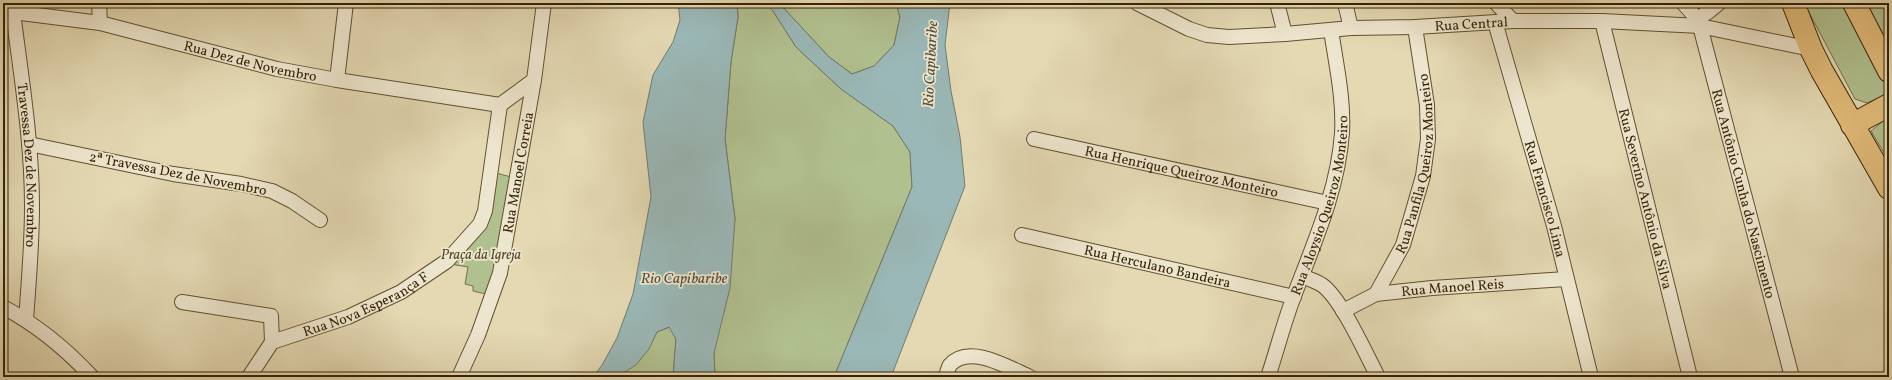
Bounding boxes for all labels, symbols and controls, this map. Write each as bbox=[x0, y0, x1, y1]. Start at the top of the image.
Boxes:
street label: Rua Central bbox=[1434, 13, 1509, 37]
water label: Rio Capibaribe bbox=[919, 20, 944, 108]
street label: Rua Dez de Novembro bbox=[181, 37, 318, 87]
street label: Rua Panfila Queiroz Monteiro bbox=[1392, 72, 1439, 258]
street label: Travessa Dez de Novembro bbox=[11, 82, 40, 248]
street label: Rua Antônio Cunha do Nascimento bbox=[1706, 87, 1779, 301]
street label: Rua Severino Antônio da Silva bbox=[1613, 107, 1676, 291]
street label: Rua Manoel Correia bbox=[499, 110, 539, 235]
street label: Rua Aloysio Queiroz Monteiro bbox=[1287, 115, 1353, 298]
street label: Rua Francisco Lima bbox=[1519, 139, 1569, 260]
street label: Rua Henrique Queiroz Monteiro bbox=[1083, 142, 1280, 203]
street label: 2ª Travessa Dez de Novembro bbox=[87, 148, 268, 201]
street label: Rua Herculano Bandeira bbox=[1082, 241, 1232, 293]
park label: Praça da Igreja bbox=[441, 246, 522, 265]
street label: Rua Nova Esperança F bbox=[301, 268, 433, 342]
water label: Rio Capibaribe bbox=[641, 269, 728, 290]
street label: Rua Manoel Reis bbox=[1400, 275, 1505, 302]

